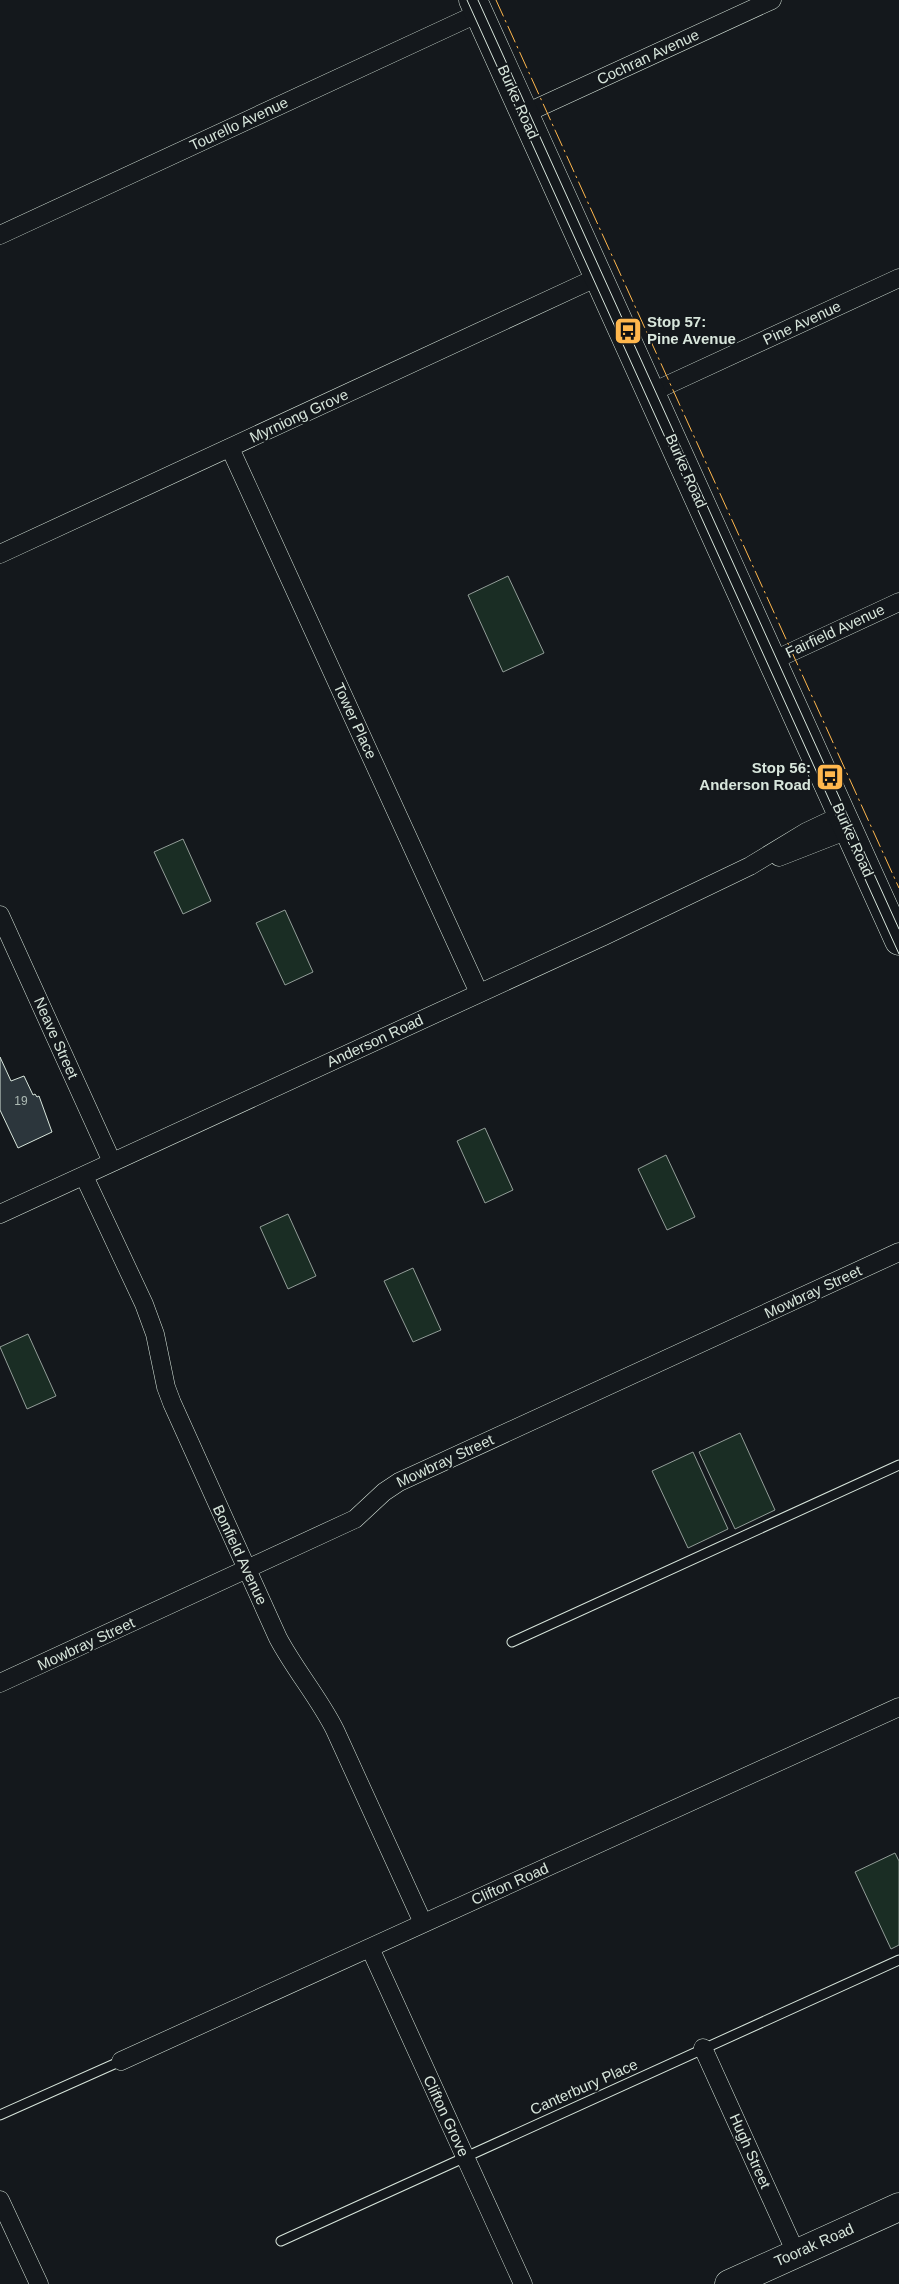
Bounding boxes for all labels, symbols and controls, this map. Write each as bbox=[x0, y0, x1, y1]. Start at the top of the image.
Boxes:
street label: Cochran Avenue bbox=[594, 25, 702, 88]
street label: Burke Road bbox=[495, 62, 542, 141]
street label: Tourello Avenue bbox=[187, 93, 291, 154]
street label: Pine Avenue bbox=[760, 297, 843, 348]
place label: Stop 57: Pine Avenue bbox=[647, 313, 736, 347]
bus stop icon: Stop 57: Pine Avenue bbox=[613, 316, 643, 346]
street label: Myrniong Grove bbox=[247, 385, 351, 446]
street label: Burke Road bbox=[663, 431, 710, 510]
street label: Fairfield Avenue bbox=[783, 600, 887, 661]
street label: Tower Place bbox=[330, 680, 380, 761]
place label: Stop 56: Anderson Road bbox=[699, 759, 811, 793]
bus stop icon: Stop 56: Anderson Road bbox=[815, 762, 845, 792]
street label: Burke Road bbox=[830, 800, 877, 879]
street label: Neave Street bbox=[31, 994, 82, 1082]
street label: Anderson Road bbox=[324, 1011, 426, 1070]
house number: 19 bbox=[14, 1094, 28, 1108]
street label: Mowbray Street bbox=[762, 1261, 865, 1321]
street label: Mowbray Street bbox=[394, 1430, 497, 1490]
street label: Bonfield Avenue bbox=[210, 1502, 271, 1607]
street label: Mowbray Street bbox=[35, 1613, 138, 1673]
street label: Clifton Road bbox=[469, 1859, 551, 1908]
street label: Canterbury Place bbox=[527, 2055, 640, 2118]
street label: Clifton Grove bbox=[420, 2073, 473, 2159]
street label: Hugh Street bbox=[726, 2111, 775, 2192]
street label: Toorak Road bbox=[771, 2219, 856, 2270]

